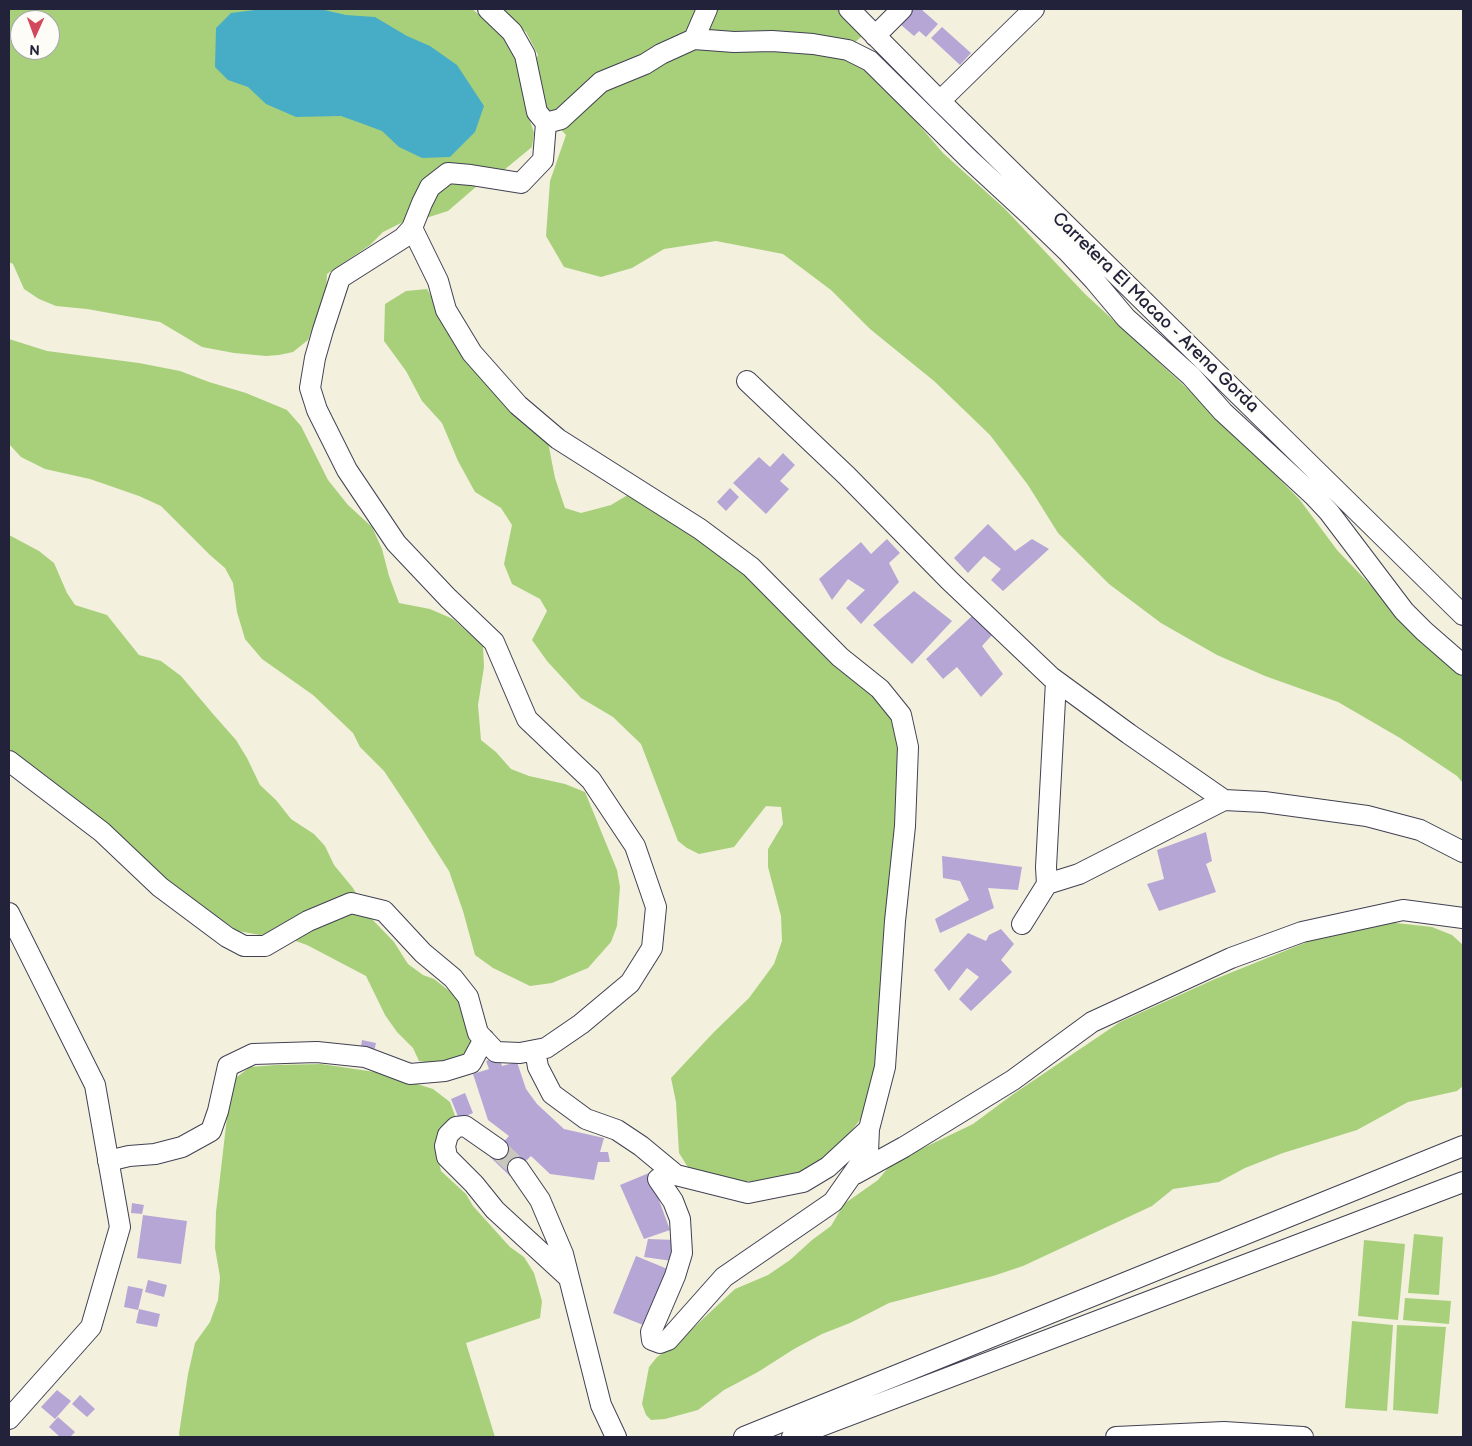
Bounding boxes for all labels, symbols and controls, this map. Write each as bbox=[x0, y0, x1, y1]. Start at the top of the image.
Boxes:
north arrow bbox=[10, 10, 60, 60]
text: N bbox=[29, 41, 40, 58]
street label: Carretera El Macao - Arena Gorda bbox=[1047, 208, 1263, 418]

